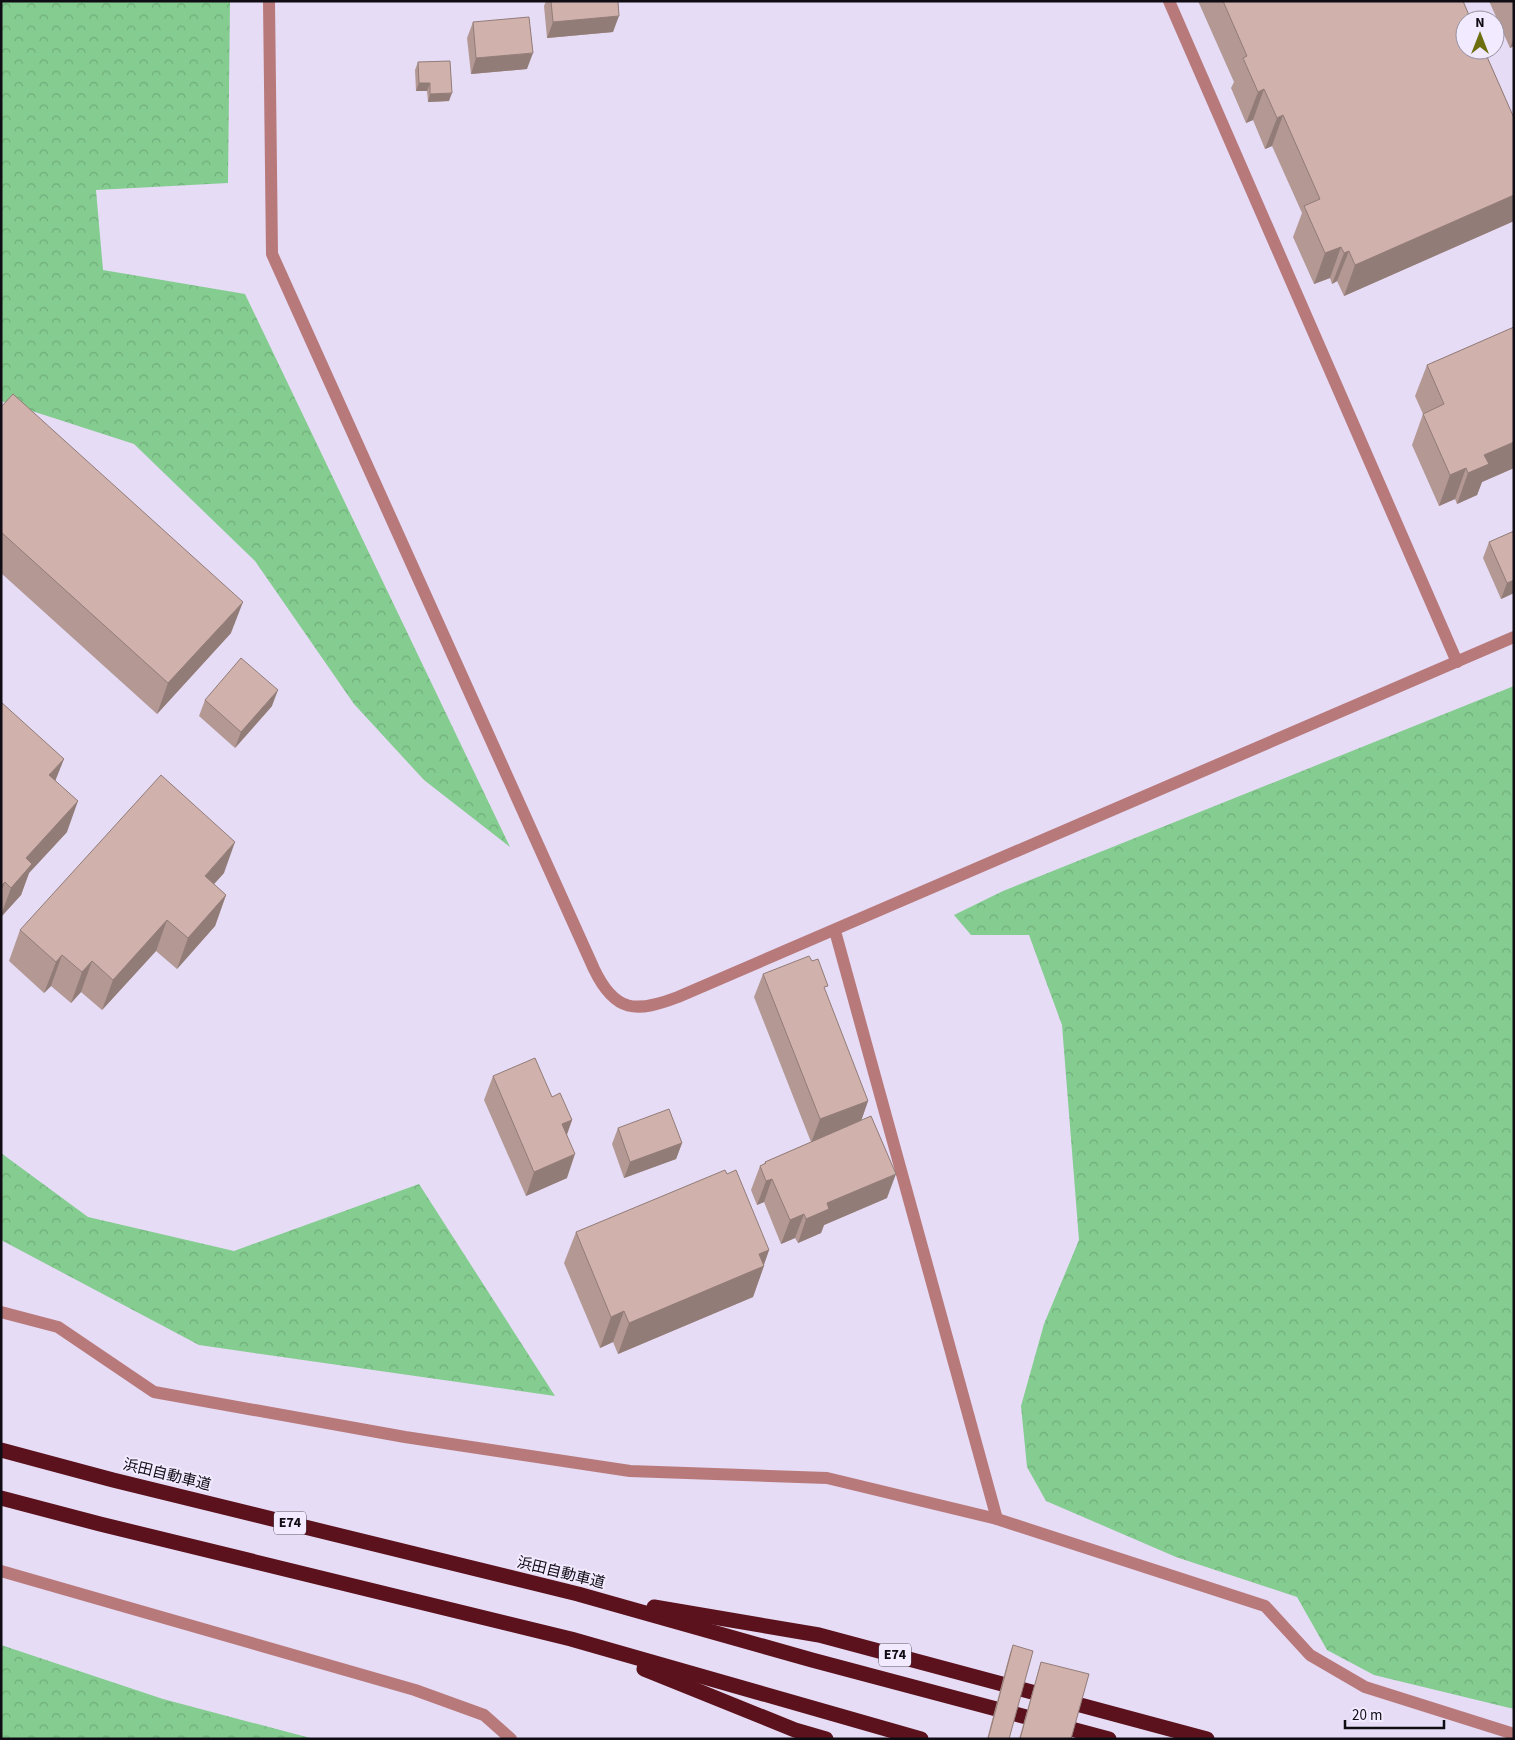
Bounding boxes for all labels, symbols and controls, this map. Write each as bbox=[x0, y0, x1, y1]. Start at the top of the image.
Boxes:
north arrow bbox=[1455, 10, 1505, 60]
text: N bbox=[1475, 13, 1485, 33]
street label: 浜田自動車道 bbox=[121, 1454, 213, 1496]
road number: E74 bbox=[274, 1512, 306, 1535]
street label: 浜田自動車道 bbox=[515, 1552, 607, 1594]
road number: E74 bbox=[879, 1644, 911, 1666]
scale bar bbox=[1345, 1698, 1444, 1730]
text: 20 m bbox=[1352, 1705, 1382, 1726]

